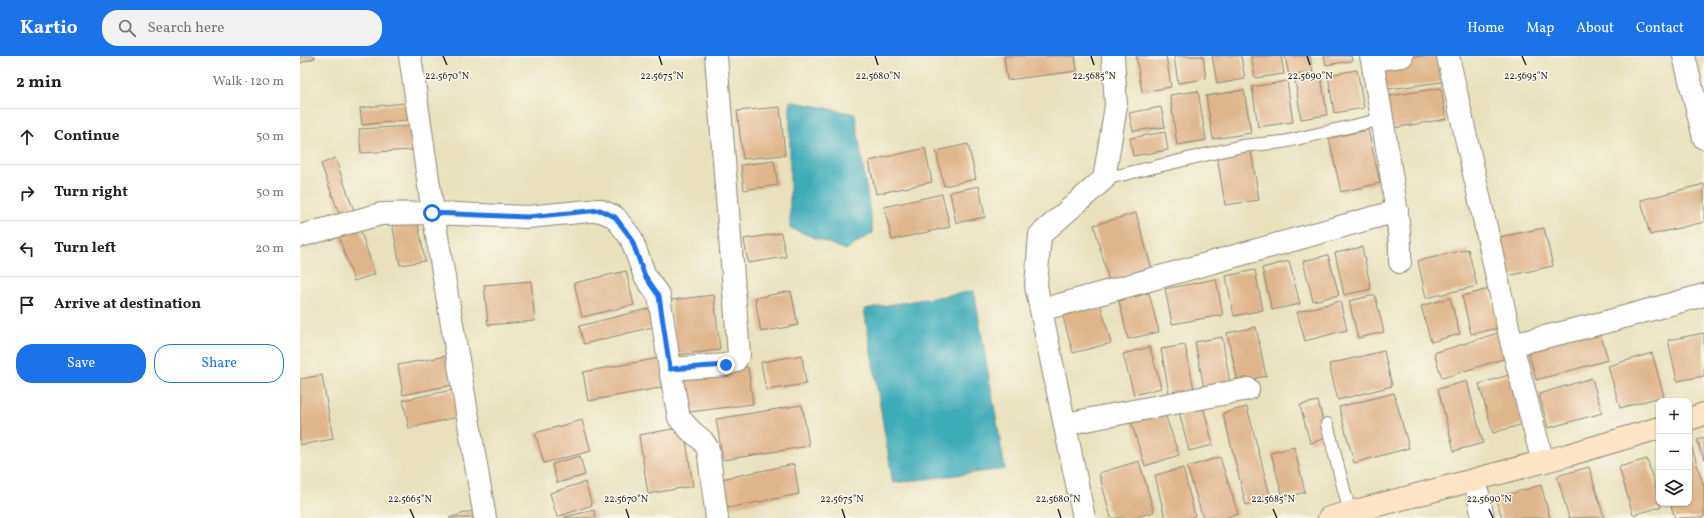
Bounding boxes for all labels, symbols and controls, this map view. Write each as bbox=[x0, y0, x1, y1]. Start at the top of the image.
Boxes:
search box bbox=[102, 10, 382, 46]
text: Kartio bbox=[20, 15, 78, 41]
icon: search bbox=[116, 17, 138, 39]
text: Search here bbox=[148, 18, 224, 39]
text: Home bbox=[1467, 19, 1504, 38]
text: Map bbox=[1526, 19, 1554, 38]
text: About bbox=[1576, 19, 1614, 38]
text: Contact bbox=[1636, 19, 1684, 38]
text: 22.5670°N bbox=[425, 69, 470, 83]
text: 22.5675°N bbox=[640, 69, 684, 83]
text: 22.5680°N bbox=[856, 69, 901, 83]
text: 22.5685°N bbox=[1072, 69, 1116, 83]
text: 22.5690°N bbox=[1287, 69, 1333, 83]
text: 22.5695°N bbox=[1504, 69, 1548, 83]
text: 2 min bbox=[16, 71, 62, 94]
text: Walk · 120 m bbox=[213, 73, 284, 91]
icon: ahead bbox=[16, 126, 38, 148]
text: Continue bbox=[54, 126, 119, 147]
text: 50 m bbox=[256, 128, 284, 146]
icon: right bbox=[16, 182, 38, 204]
text: Turn right bbox=[54, 182, 128, 203]
text: 50 m bbox=[256, 184, 284, 202]
route start bbox=[423, 204, 441, 222]
icon: left bbox=[16, 238, 38, 260]
text: Turn left bbox=[54, 238, 116, 259]
text: 20 m bbox=[255, 240, 284, 258]
icon: arrive bbox=[16, 294, 38, 316]
text: Arrive at destination bbox=[54, 294, 201, 315]
button: Save bbox=[16, 344, 146, 383]
button: Share bbox=[154, 344, 284, 383]
route end bbox=[717, 356, 735, 374]
map controls bbox=[1656, 398, 1692, 506]
button: + bbox=[1656, 398, 1692, 434]
button: − bbox=[1656, 434, 1692, 470]
button: layers bbox=[1656, 470, 1692, 506]
text: 22.5665°N bbox=[388, 492, 432, 506]
text: 22.5670°N bbox=[604, 492, 649, 506]
text: 22.5675°N bbox=[820, 492, 864, 506]
text: 22.5680°N bbox=[1036, 492, 1081, 506]
text: 22.5685°N bbox=[1251, 492, 1295, 506]
text: 22.5690°N bbox=[1466, 492, 1512, 506]

